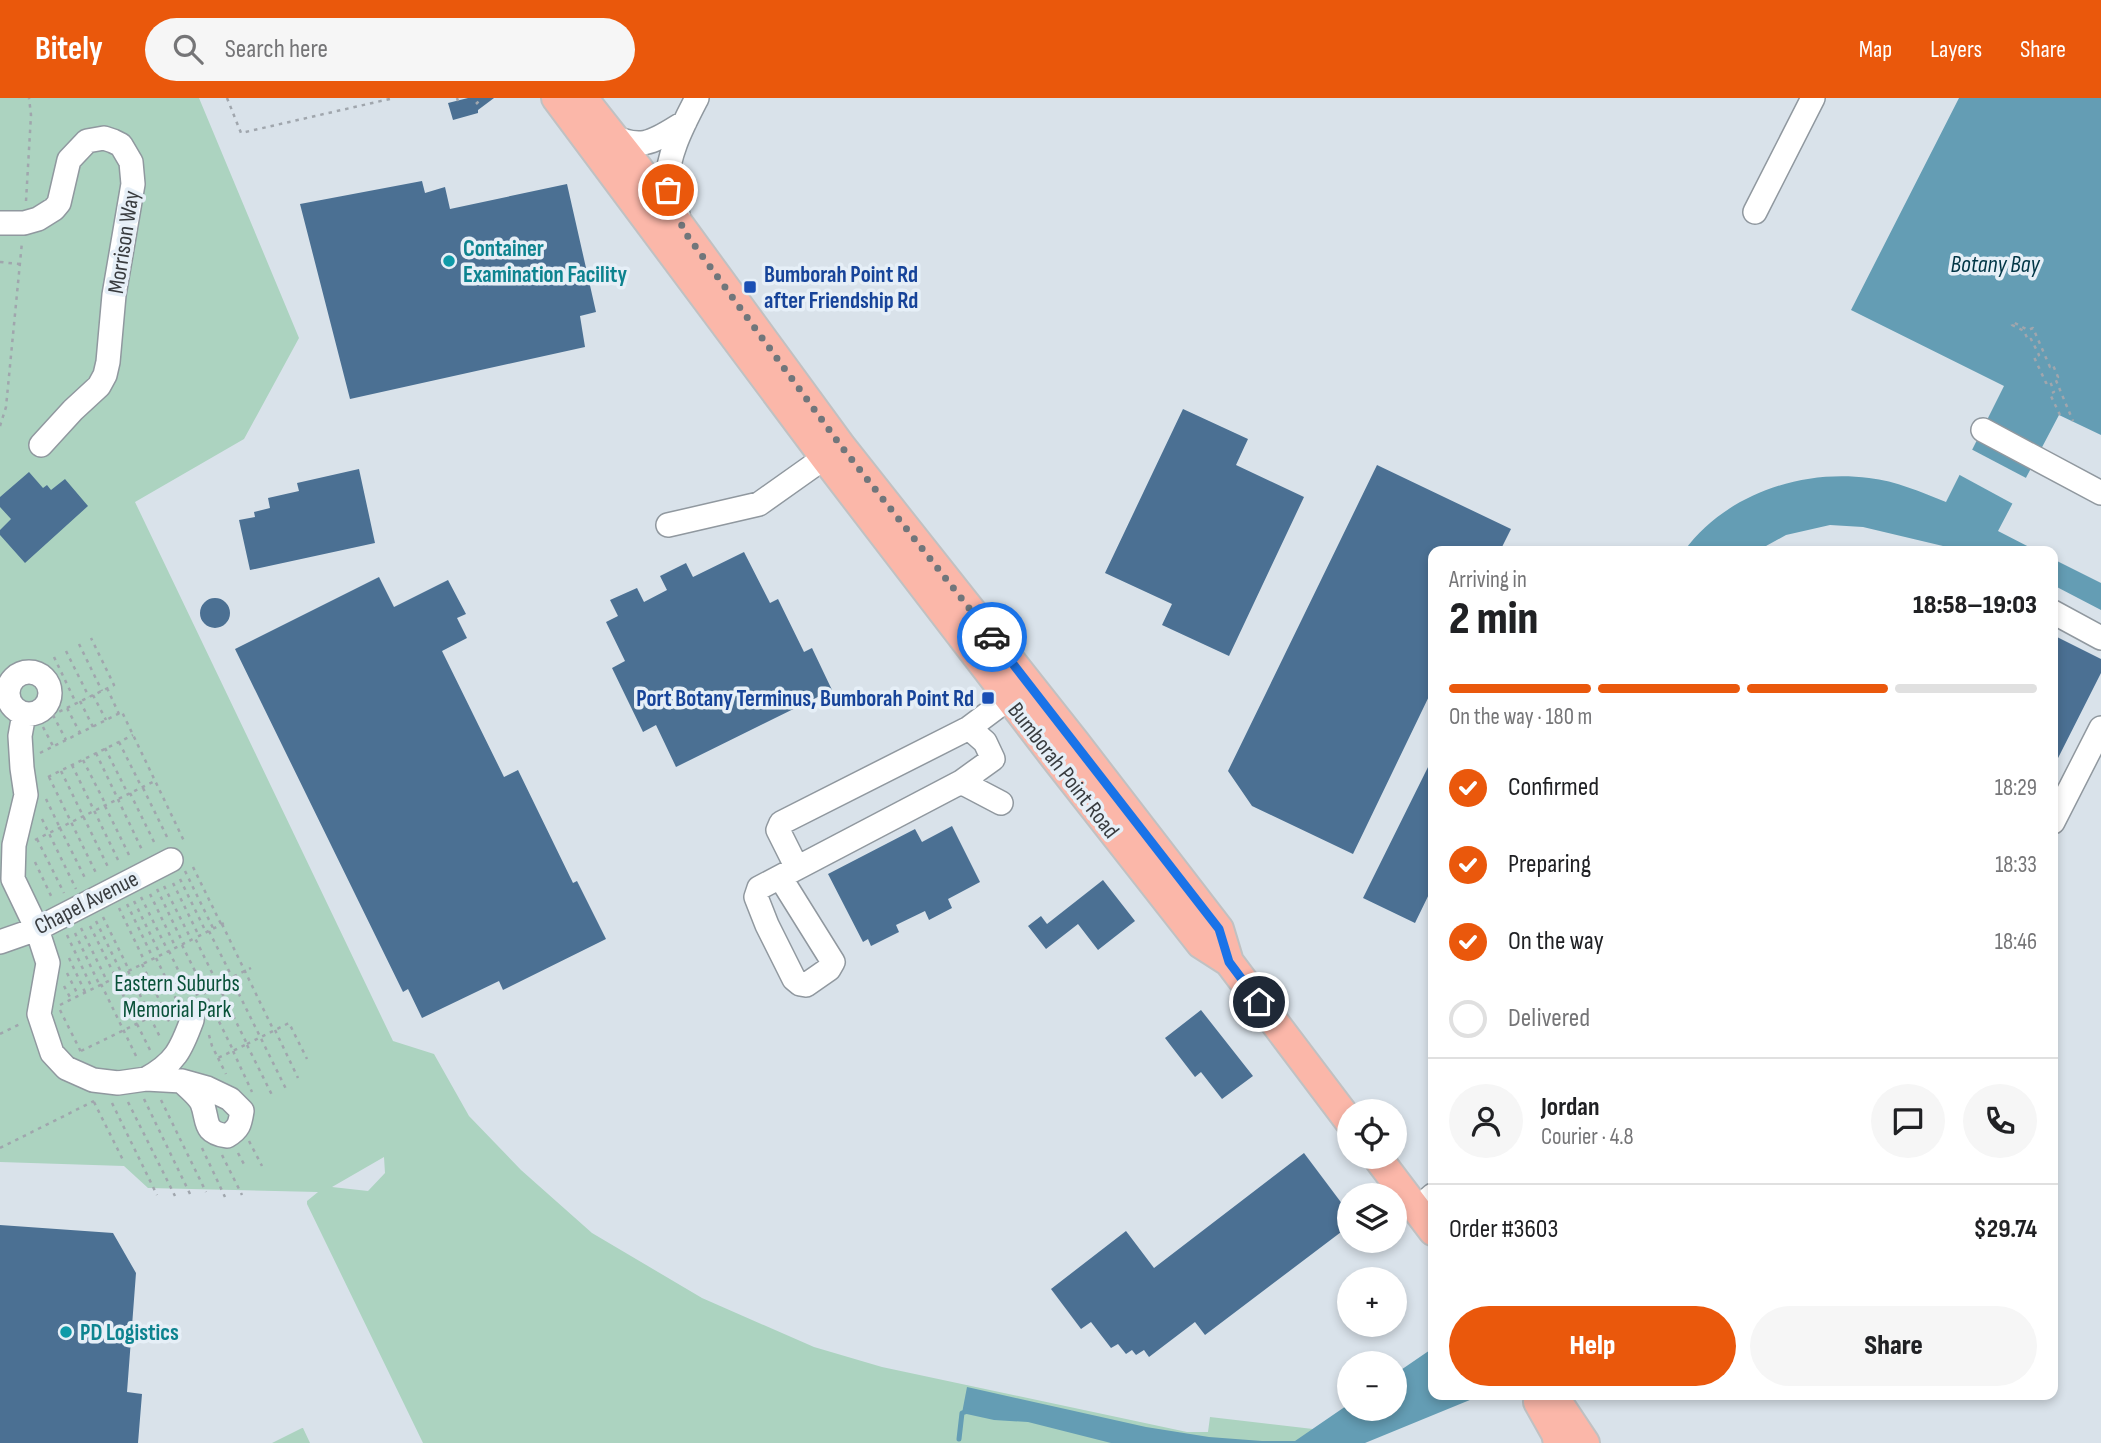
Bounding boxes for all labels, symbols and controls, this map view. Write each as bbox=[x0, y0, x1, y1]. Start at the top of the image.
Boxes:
search box bbox=[145, 18, 635, 81]
text: Bitely bbox=[35, 29, 103, 69]
icon: search bbox=[169, 30, 207, 68]
text: Search here bbox=[225, 34, 328, 65]
text: Map bbox=[1859, 35, 1892, 64]
text: Layers bbox=[1930, 35, 1982, 64]
text: Share bbox=[2020, 35, 2066, 64]
pin bbox=[638, 160, 698, 220]
icon: bag bbox=[649, 171, 687, 209]
street label: Morrison Way bbox=[102, 189, 146, 296]
place label: Container Examination Facility bbox=[463, 235, 627, 289]
water label: Botany Bay bbox=[1950, 250, 2040, 279]
marker: Container Examination Facility bbox=[441, 253, 457, 269]
place label: Bumborah Point Rd after Friendship Rd bbox=[764, 261, 918, 315]
marker: Bumborah Point Rd after Friendship Rd bbox=[742, 279, 758, 295]
text: Arriving in bbox=[1449, 566, 1527, 594]
text: 18:58–19:03 bbox=[1913, 590, 2037, 621]
text: 2 min bbox=[1449, 592, 1538, 647]
courier bbox=[957, 602, 1027, 672]
icon: car bbox=[973, 618, 1011, 656]
place label: Port Botany Terminus, Bumborah Point Rd bbox=[636, 685, 974, 713]
marker: Port Botany Terminus, Bumborah Point Rd bbox=[980, 690, 996, 706]
street label: Bumborah Point Road bbox=[1001, 697, 1125, 844]
text: On the way · 180 m bbox=[1449, 703, 1592, 731]
icon: check bbox=[1449, 769, 1487, 807]
text: Confirmed bbox=[1508, 772, 1599, 803]
text: 18:29 bbox=[1995, 774, 2037, 802]
icon: check bbox=[1449, 846, 1487, 884]
text: Preparing bbox=[1508, 849, 1591, 880]
text: 18:33 bbox=[1995, 851, 2037, 879]
street label: Chapel Avenue bbox=[30, 865, 143, 941]
icon: check bbox=[1449, 923, 1487, 961]
text: On the way bbox=[1508, 926, 1604, 957]
text: 18:46 bbox=[1995, 928, 2037, 956]
park label: Eastern Suburbs Memorial Park bbox=[114, 970, 240, 1024]
pin bbox=[1229, 972, 1289, 1032]
icon: home bbox=[1240, 983, 1278, 1021]
text: Delivered bbox=[1508, 1003, 1590, 1034]
button: person bbox=[1449, 1084, 1523, 1158]
button: chat bbox=[1871, 1084, 1945, 1158]
button: phone bbox=[1963, 1084, 2037, 1158]
text: Jordan bbox=[1541, 1092, 1599, 1123]
map controls bbox=[1337, 1099, 1407, 1421]
button: locate bbox=[1337, 1099, 1407, 1169]
text: Courier · 4.8 bbox=[1541, 1123, 1634, 1151]
button: layers bbox=[1337, 1183, 1407, 1253]
text: Order #3603 bbox=[1449, 1214, 1558, 1245]
text: $29.74 bbox=[1974, 1214, 2037, 1245]
button: + bbox=[1337, 1267, 1407, 1337]
button: Help bbox=[1449, 1306, 1736, 1386]
button: Share bbox=[1750, 1306, 2037, 1386]
place label: PD Logistics bbox=[80, 1319, 179, 1347]
marker: PD Logistics bbox=[58, 1324, 74, 1340]
button: − bbox=[1337, 1351, 1407, 1421]

